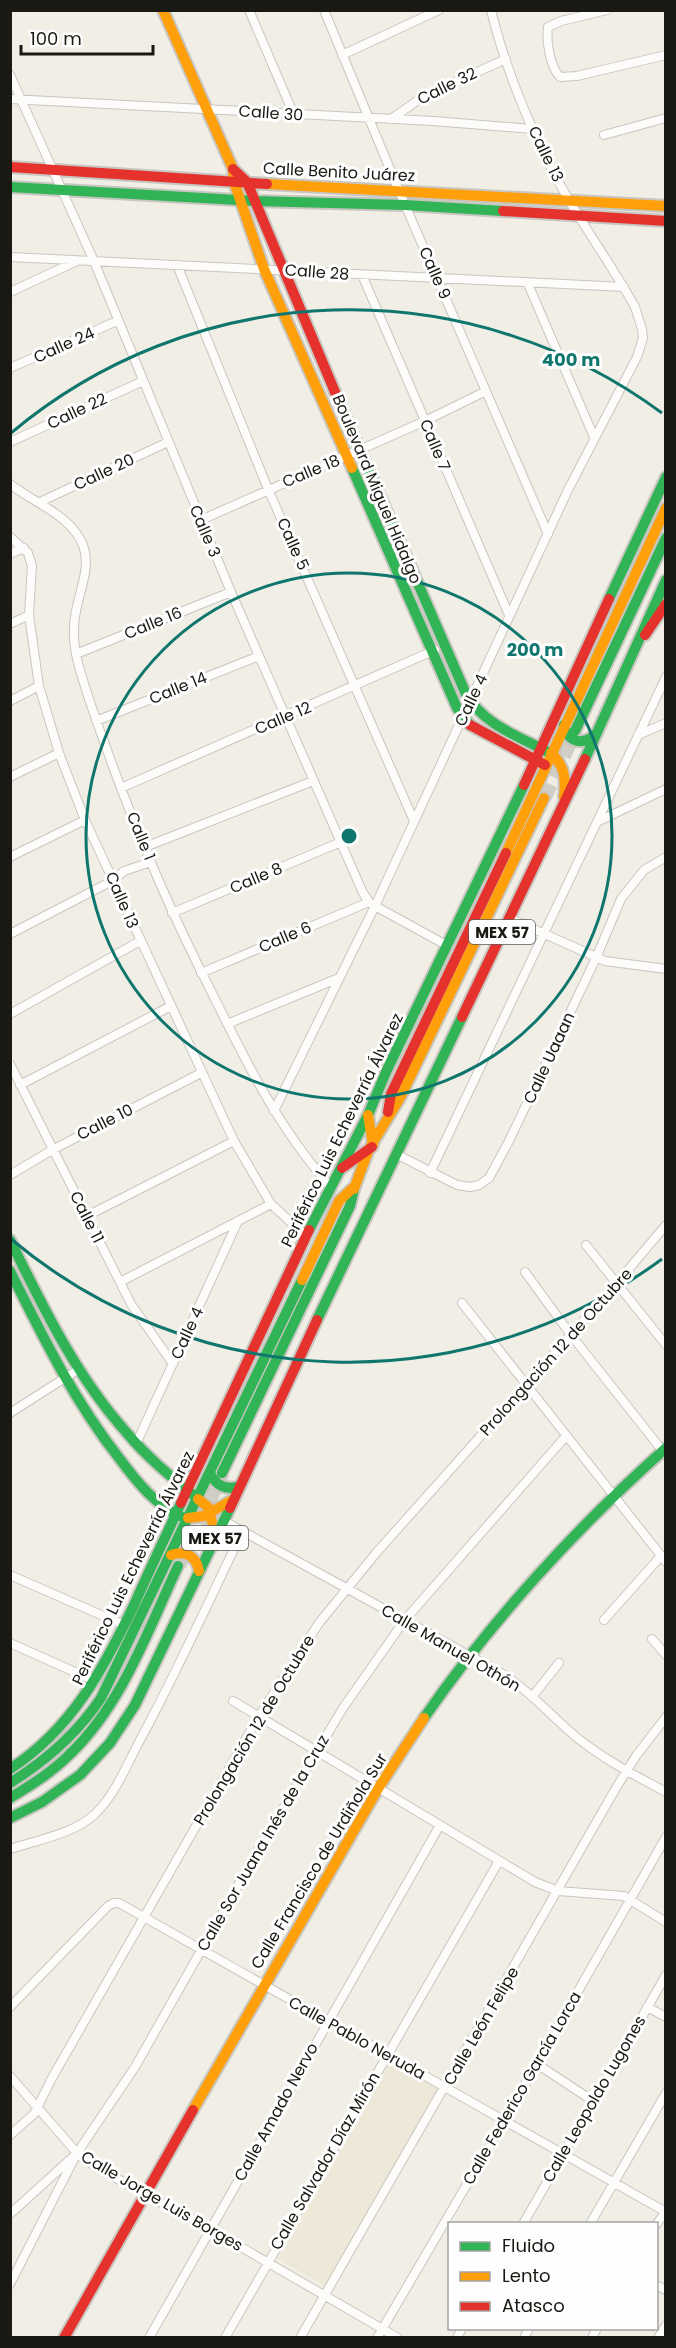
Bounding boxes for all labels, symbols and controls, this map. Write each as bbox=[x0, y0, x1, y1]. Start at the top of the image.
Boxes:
scale bar bbox=[21, 18, 153, 56]
text: 100 m bbox=[30, 26, 82, 51]
street label: Calle 32 bbox=[413, 62, 481, 110]
street label: Calle 30 bbox=[238, 99, 304, 127]
street label: Calle 13 bbox=[523, 122, 569, 186]
street label: Calle Benito Juárez bbox=[262, 157, 416, 187]
street label: Calle 9 bbox=[413, 243, 457, 303]
street label: Calle 28 bbox=[284, 258, 350, 286]
street label: Calle 24 bbox=[30, 321, 98, 369]
text: 400 m bbox=[542, 347, 600, 372]
street label: Calle 22 bbox=[43, 387, 111, 435]
street label: Boulevard Miguel Hidalgo bbox=[327, 391, 427, 587]
street label: Calle 7 bbox=[414, 416, 456, 475]
street label: Calle 20 bbox=[70, 448, 138, 496]
street label: Calle 18 bbox=[279, 449, 343, 493]
street label: Calle 3 bbox=[184, 501, 226, 561]
street label: Calle 5 bbox=[271, 514, 315, 574]
street label: Calle 16 bbox=[121, 601, 185, 645]
text: 200 m bbox=[507, 637, 563, 662]
street label: Calle 14 bbox=[146, 666, 210, 710]
street label: Calle 4 bbox=[449, 670, 493, 730]
street label: Calle 12 bbox=[251, 696, 315, 740]
street label: Calle 1 bbox=[121, 808, 161, 864]
centre of rings bbox=[339, 826, 359, 846]
street label: Calle 8 bbox=[226, 857, 286, 899]
street label: Calle 13 bbox=[100, 868, 144, 932]
street label: Calle 6 bbox=[255, 916, 315, 958]
road number: MEX 57 bbox=[469, 920, 535, 944]
street label: Calle Uaaan bbox=[518, 1008, 580, 1108]
street label: Periférico Luis Echeverría Álvarez bbox=[275, 1009, 409, 1251]
street label: Calle 10 bbox=[73, 1098, 137, 1146]
street label: Calle 11 bbox=[64, 1187, 110, 1247]
street label: Prolongación 12 de Octubre bbox=[474, 1263, 638, 1441]
street label: Calle 4 bbox=[165, 1303, 209, 1363]
street label: Periférico Luis Echeverría Álvarez bbox=[66, 1447, 200, 1689]
road number: MEX 57 bbox=[182, 1526, 248, 1550]
street label: Calle Manuel Othón bbox=[377, 1599, 525, 1697]
street label: Prolongación 12 de Octubre bbox=[188, 1630, 320, 1830]
street label: Calle Sor Juana Inés de la Cruz bbox=[191, 1730, 335, 1956]
street label: Calle Francisco de Urdiñola Sur bbox=[245, 1749, 393, 1973]
street label: Calle León Felipe bbox=[438, 1962, 524, 2090]
street label: Calle Federico García Lorca bbox=[457, 1987, 587, 2189]
street label: Calle Pablo Neruda bbox=[284, 1991, 430, 2085]
street label: Calle Leopoldo Lugones bbox=[537, 2011, 651, 2187]
street label: Calle Amado Nervo bbox=[228, 2039, 324, 2185]
street label: Calle Salvador Díaz Mirón bbox=[264, 2068, 386, 2254]
street label: Calle Jorge Luis Borges bbox=[77, 2145, 247, 2257]
legend bbox=[448, 2222, 658, 2330]
text: Fluido bbox=[502, 2233, 555, 2258]
text: Lento bbox=[502, 2263, 551, 2288]
text: Atasco bbox=[502, 2293, 565, 2318]

